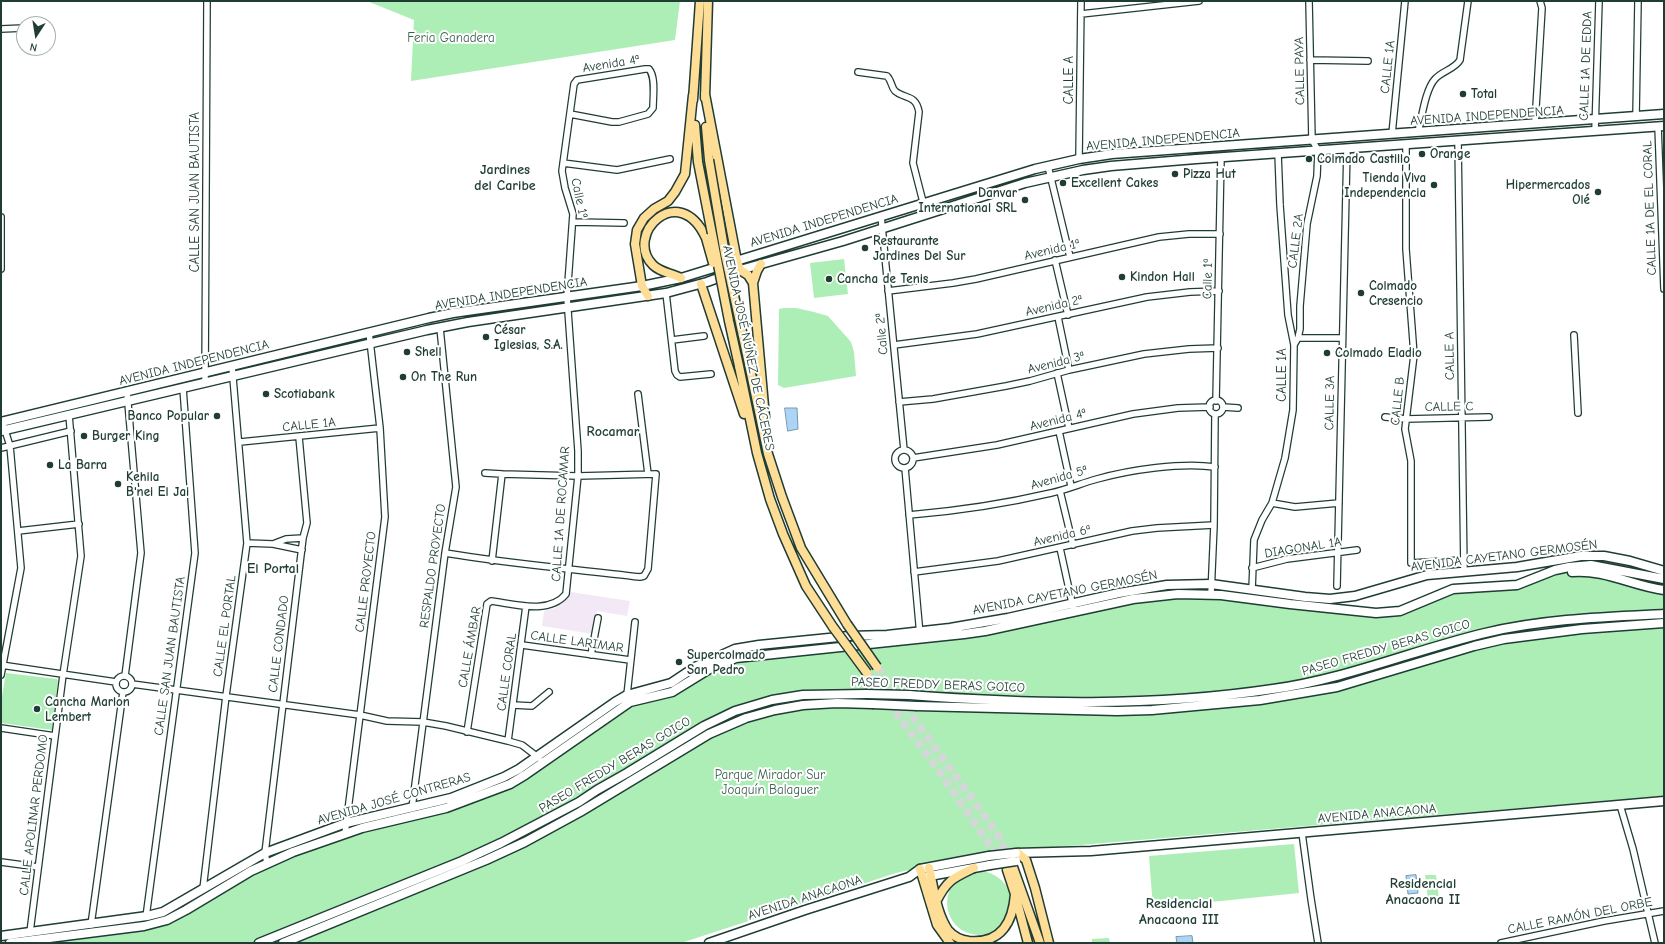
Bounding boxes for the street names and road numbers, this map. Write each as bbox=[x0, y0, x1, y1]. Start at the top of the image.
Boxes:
street label: CALLE 1A DE EDDA bbox=[1576, 11, 1596, 121]
street label: CALLE PAYA bbox=[1292, 37, 1308, 105]
street label: CALLE 1A bbox=[1377, 40, 1399, 94]
street label: Avenida 4ª bbox=[581, 52, 641, 76]
street label: CALLE A bbox=[1061, 56, 1077, 104]
street label: AVENIDA INDEPENDENCIA bbox=[1410, 103, 1564, 129]
street label: CALLE SAN JUAN BAUTISTA bbox=[187, 112, 203, 272]
street label: AVENIDA INDEPENDENCIA bbox=[1086, 126, 1240, 154]
street label: CALLE 1A DE EL CORAL bbox=[1640, 140, 1660, 276]
street label: Calle 1ª bbox=[567, 177, 591, 219]
street label: AVENIDA INDEPENDENCIA bbox=[748, 191, 900, 251]
street label: CALLE 2A bbox=[1285, 213, 1307, 269]
street label: Avenida 1ª bbox=[1023, 236, 1081, 264]
street label: AVENIDA JOSÉ NÚÑEZ DE CÁCERES bbox=[719, 244, 777, 452]
street label: Calle 1ª bbox=[1200, 259, 1216, 299]
street label: AVENIDA INDEPENDENCIA bbox=[434, 274, 588, 314]
street label: Avenida 2ª bbox=[1024, 292, 1084, 320]
street label: Calle 2ª bbox=[872, 312, 892, 356]
street label: CALLE A bbox=[1442, 332, 1458, 380]
street label: AVENIDA INDEPENDENCIA bbox=[117, 337, 271, 389]
street label: Avenida 3ª bbox=[1026, 348, 1086, 378]
street label: CALLE 1A bbox=[1274, 348, 1290, 402]
street label: CALLE 3A bbox=[1322, 375, 1338, 431]
street label: CALLE B bbox=[1388, 376, 1408, 426]
street label: CALLE C bbox=[1425, 399, 1473, 415]
street label: Avenida 4ª bbox=[1028, 405, 1088, 435]
street label: CALLE 1A bbox=[282, 414, 336, 436]
street label: CALLE 1A DE ROCAMAR bbox=[548, 446, 574, 582]
street label: Avenida 5ª bbox=[1029, 462, 1089, 494]
street label: RESPALDO PROYECTO bbox=[417, 503, 449, 629]
street label: Avenida 6ª bbox=[1032, 522, 1092, 550]
street label: CALLE PROYECTO bbox=[352, 531, 380, 633]
street label: DIAGONAL 1A bbox=[1263, 534, 1343, 562]
street label: AVENIDA CAYETANO GERMOSÉN bbox=[1410, 537, 1598, 575]
street label: AVENIDA CAYETANO GERMOSÉN bbox=[971, 567, 1159, 619]
street label: CALLE EL PORTAL bbox=[210, 574, 240, 678]
street label: CALLE SAN JUAN BAUTISTA bbox=[151, 576, 189, 736]
street label: CALLE CONDADO bbox=[265, 594, 293, 694]
street label: CALLE ÁMBAR bbox=[455, 605, 485, 689]
street label: PASEO FREDDY BERAS GOICO bbox=[1300, 617, 1472, 679]
street label: CALLE LARIMAR bbox=[529, 628, 625, 656]
street label: CALLE CORAL bbox=[494, 632, 520, 712]
street label: PASEO FREDDY BERAS GOICO bbox=[851, 674, 1025, 696]
street label: PASEO FREDDY BERAS GOICO bbox=[536, 713, 694, 817]
street label: CALLE APOLINAR PERDOMO bbox=[16, 734, 52, 896]
street label: AVENIDA JOSÉ CONTRERAS bbox=[315, 770, 473, 828]
street label: AVENIDA ANACAONA bbox=[1317, 801, 1437, 827]
street label: AVENIDA ANACAONA bbox=[746, 872, 864, 924]
street label: CALLE RAMÓN DEL ORBE bbox=[1506, 894, 1654, 938]

